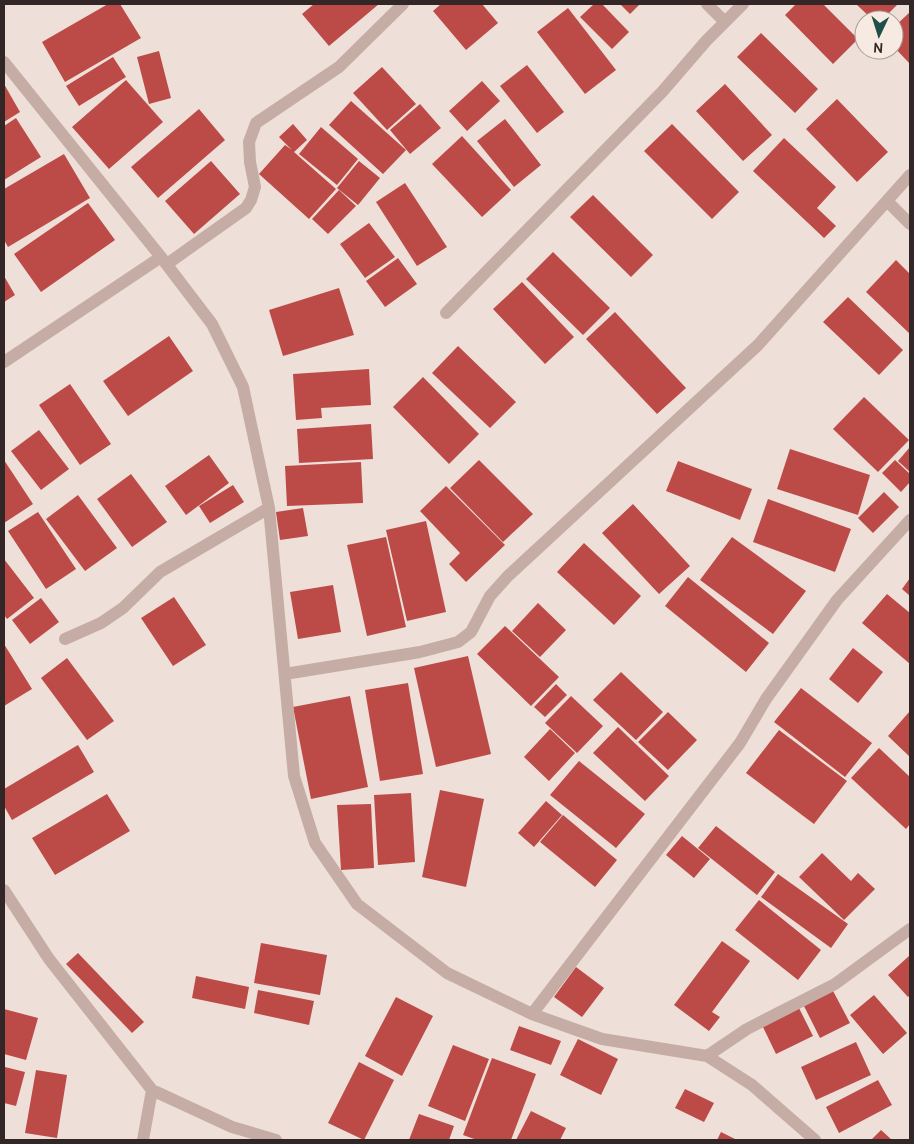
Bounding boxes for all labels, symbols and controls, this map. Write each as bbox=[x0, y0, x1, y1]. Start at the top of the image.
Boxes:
north arrow bbox=[854, 10, 904, 60]
text: N bbox=[873, 39, 884, 57]

